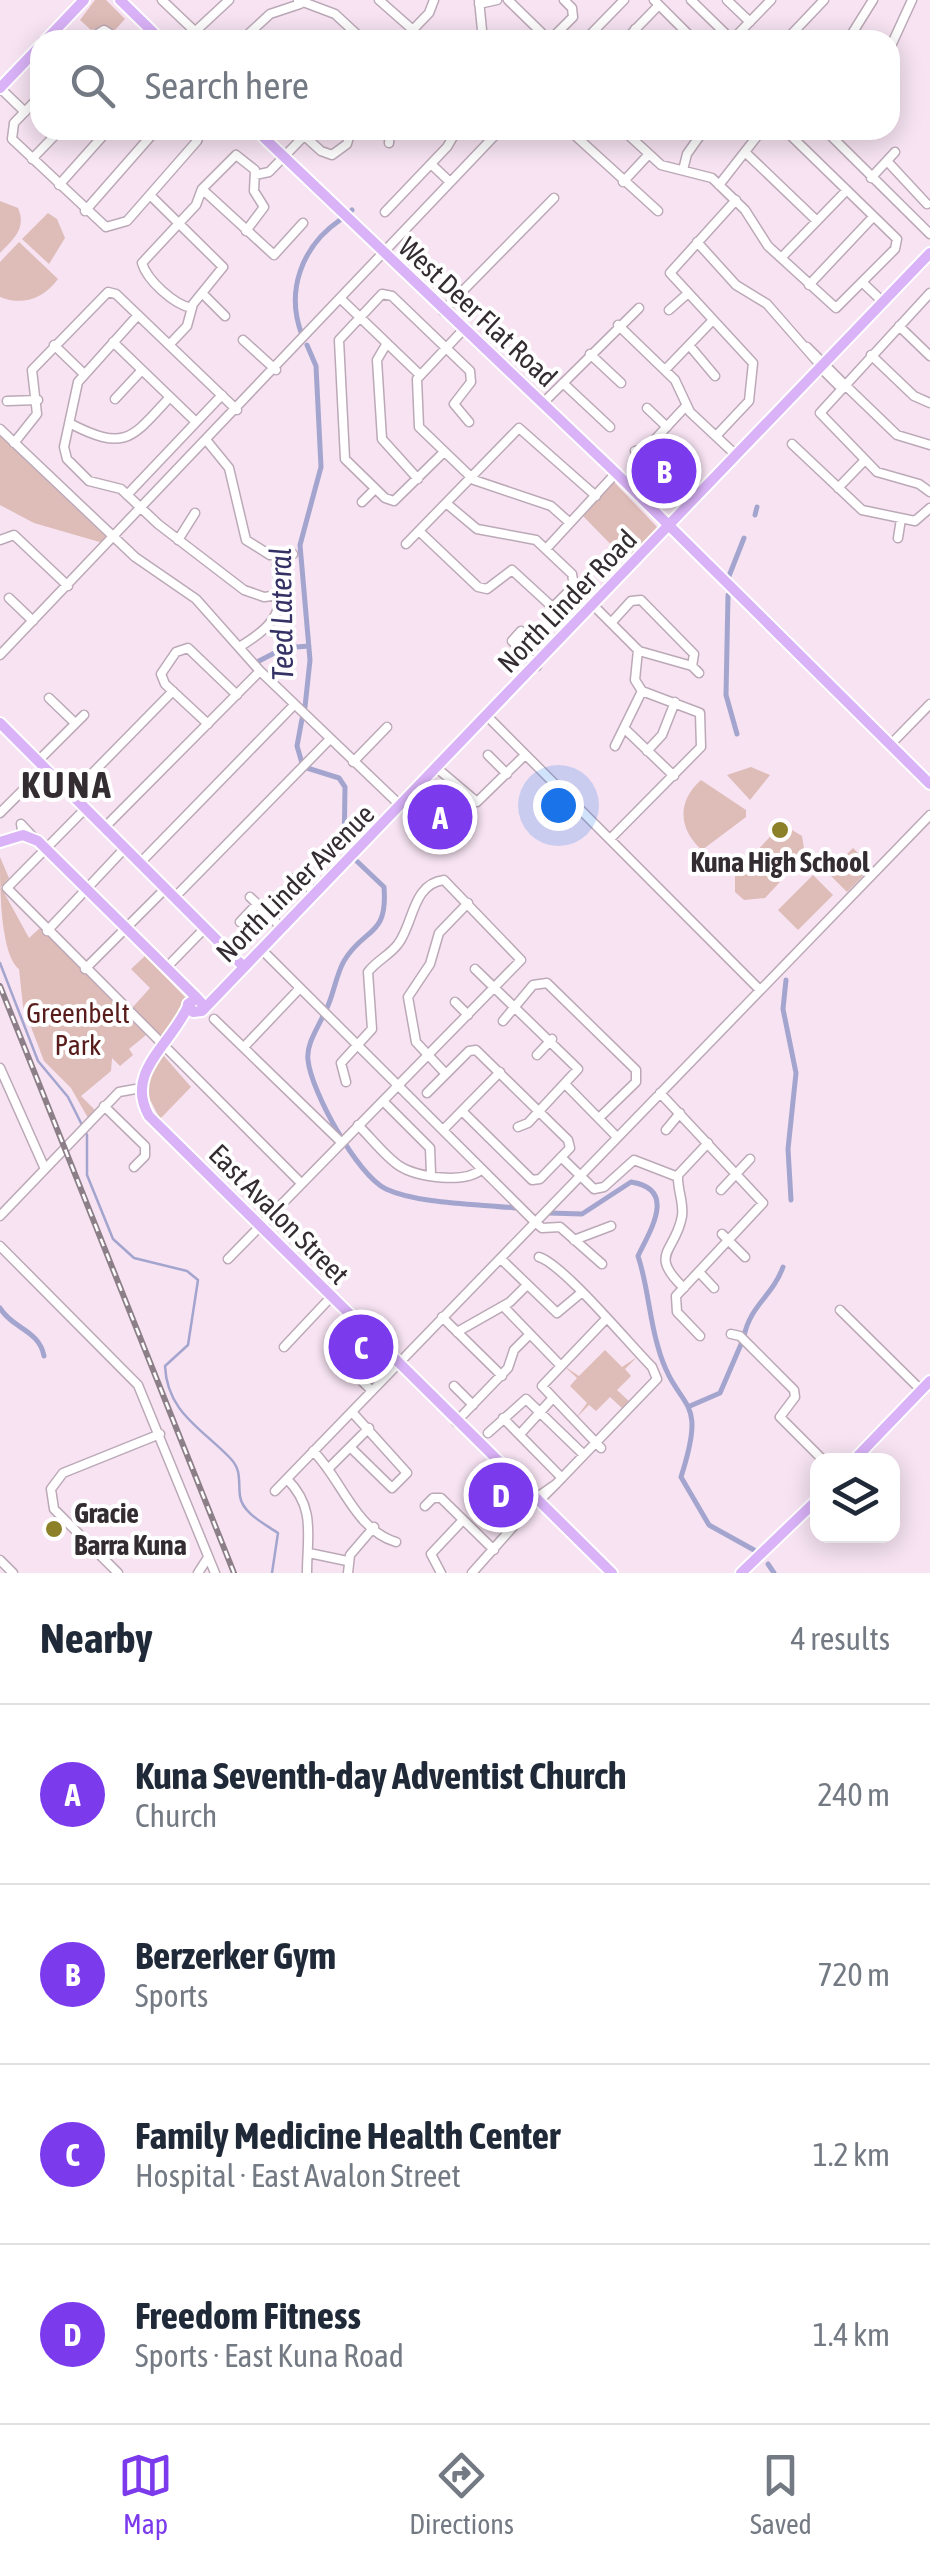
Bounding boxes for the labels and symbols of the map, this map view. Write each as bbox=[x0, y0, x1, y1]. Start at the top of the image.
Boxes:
street label: West Deer Flat Road bbox=[392, 231, 564, 393]
pin: B bbox=[632, 434, 696, 508]
street label: North Linder Road bbox=[491, 523, 643, 679]
water label: Teed Lateral bbox=[263, 547, 299, 681]
district label: KUNA bbox=[21, 763, 113, 806]
pin: A bbox=[408, 780, 472, 854]
your location bbox=[533, 780, 584, 831]
street label: North Linder Avenue bbox=[210, 798, 380, 968]
marker: Kuna High School bbox=[769, 819, 791, 841]
place label: Kuna High School bbox=[690, 846, 870, 878]
park label: Greenbelt Park bbox=[26, 997, 130, 1061]
street label: East Avalon Street bbox=[203, 1138, 355, 1290]
pin: C bbox=[328, 1310, 394, 1384]
pin: D bbox=[468, 1458, 534, 1532]
place label: Gracie Barra Kuna bbox=[74, 1497, 187, 1561]
marker: Gracie Barra Kuna bbox=[43, 1518, 65, 1540]

